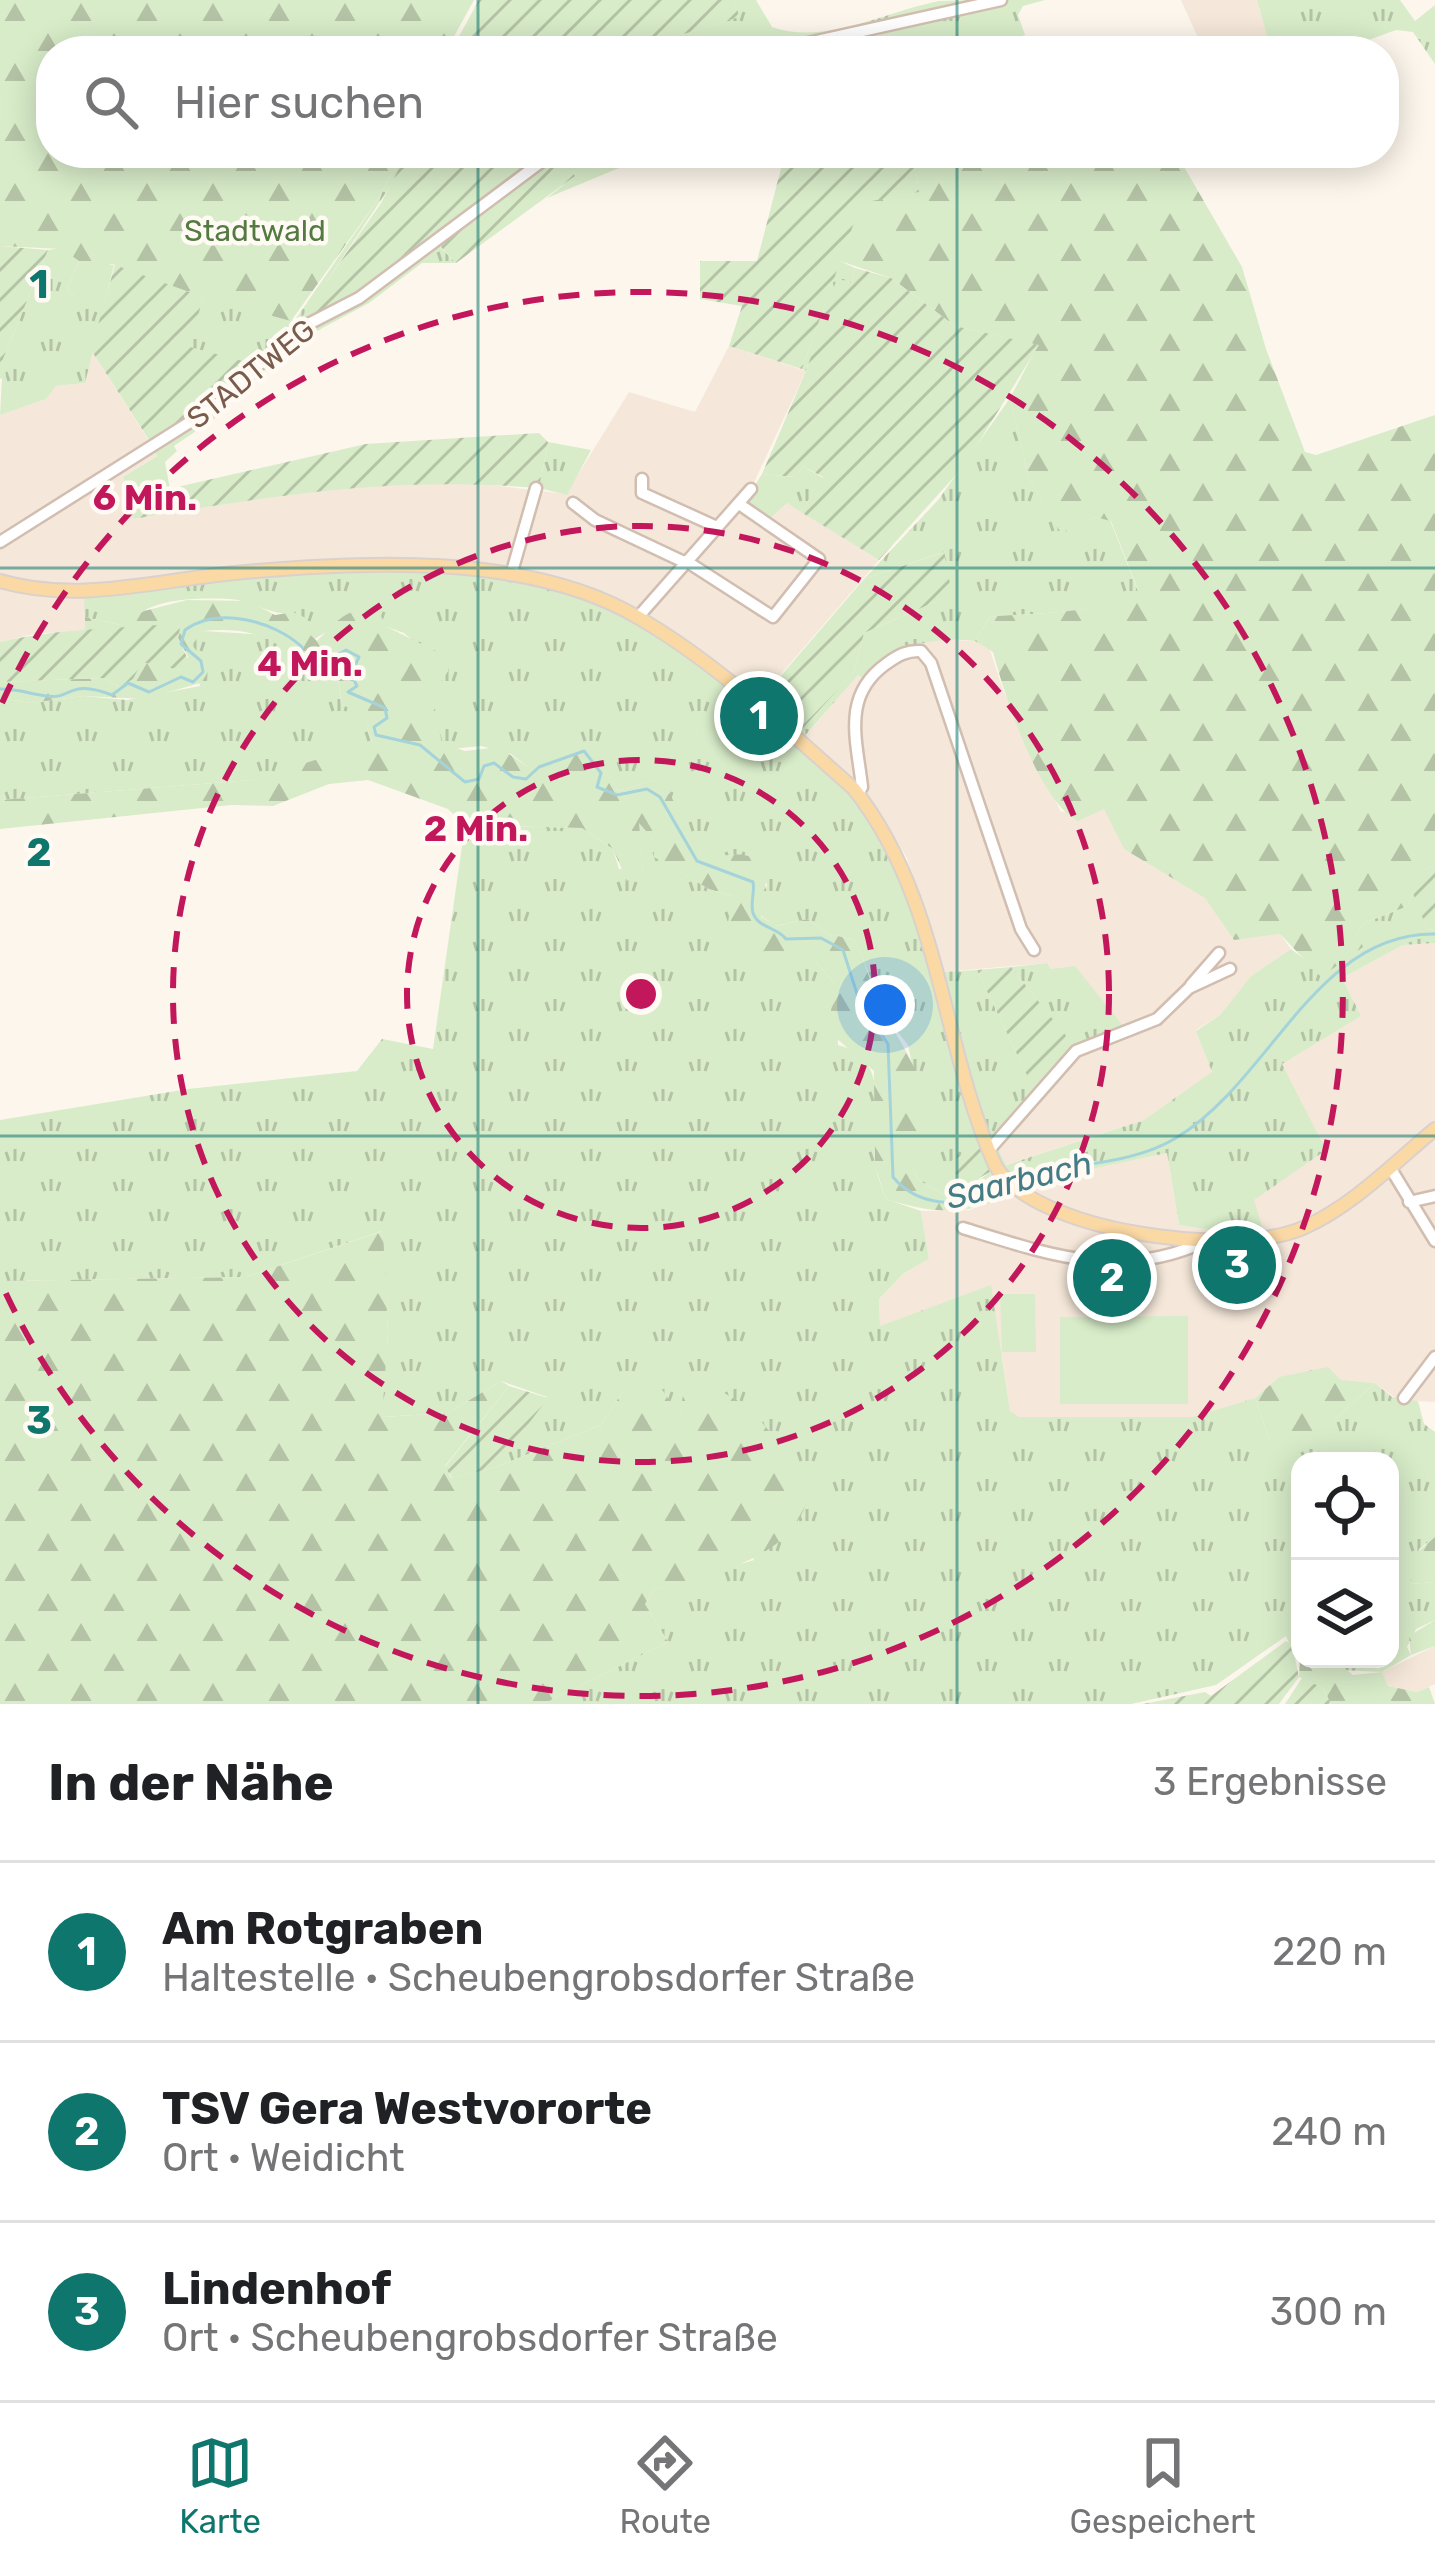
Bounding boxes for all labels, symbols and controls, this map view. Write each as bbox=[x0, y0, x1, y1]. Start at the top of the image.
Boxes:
search box bbox=[36, 36, 1399, 168]
icon: search bbox=[78, 69, 144, 135]
text: Hier suchen bbox=[174, 76, 424, 129]
park label: Stadtwald bbox=[184, 213, 326, 249]
text: 1 bbox=[29, 262, 49, 308]
street label: STADTWEG bbox=[180, 312, 322, 436]
text: 6 Min. bbox=[93, 476, 197, 519]
text: 4 Min. bbox=[257, 642, 363, 685]
pin: 1 bbox=[720, 671, 798, 761]
text: 2 Min. bbox=[424, 807, 528, 850]
text: 2 bbox=[26, 830, 52, 876]
centre of rings bbox=[620, 973, 662, 1015]
your location bbox=[855, 975, 915, 1035]
water label: Saarbach bbox=[942, 1143, 1096, 1217]
pin: 3 bbox=[1198, 1220, 1276, 1310]
pin: 2 bbox=[1073, 1233, 1151, 1323]
text: 3 bbox=[26, 1398, 52, 1444]
map controls bbox=[1291, 1452, 1399, 1668]
button: locate bbox=[1291, 1452, 1399, 1560]
button: layers bbox=[1291, 1560, 1399, 1668]
text: In der Nähe bbox=[48, 1752, 334, 1813]
text: 3 Ergebnisse bbox=[1153, 1759, 1387, 1805]
text: Am Rotgraben bbox=[162, 1902, 483, 1955]
text: 1 bbox=[77, 1929, 97, 1975]
text: 220 m bbox=[1272, 1929, 1387, 1975]
text: Haltestelle · Scheubengrobsdorfer Straße bbox=[162, 1955, 915, 2001]
text: TSV Gera Westvororte bbox=[162, 2082, 652, 2135]
text: 2 bbox=[74, 2109, 100, 2155]
text: 240 m bbox=[1271, 2109, 1387, 2155]
text: Ort · Weidicht bbox=[162, 2135, 404, 2181]
text: Lindenhof bbox=[162, 2262, 391, 2315]
text: 3 bbox=[74, 2289, 100, 2335]
text: 300 m bbox=[1270, 2289, 1387, 2335]
text: Ort · Scheubengrobsdorfer Straße bbox=[162, 2315, 778, 2361]
tab: Karte bbox=[179, 2430, 261, 2541]
tab: Route bbox=[619, 2430, 711, 2541]
tab: Gespeichert bbox=[1070, 2430, 1256, 2541]

